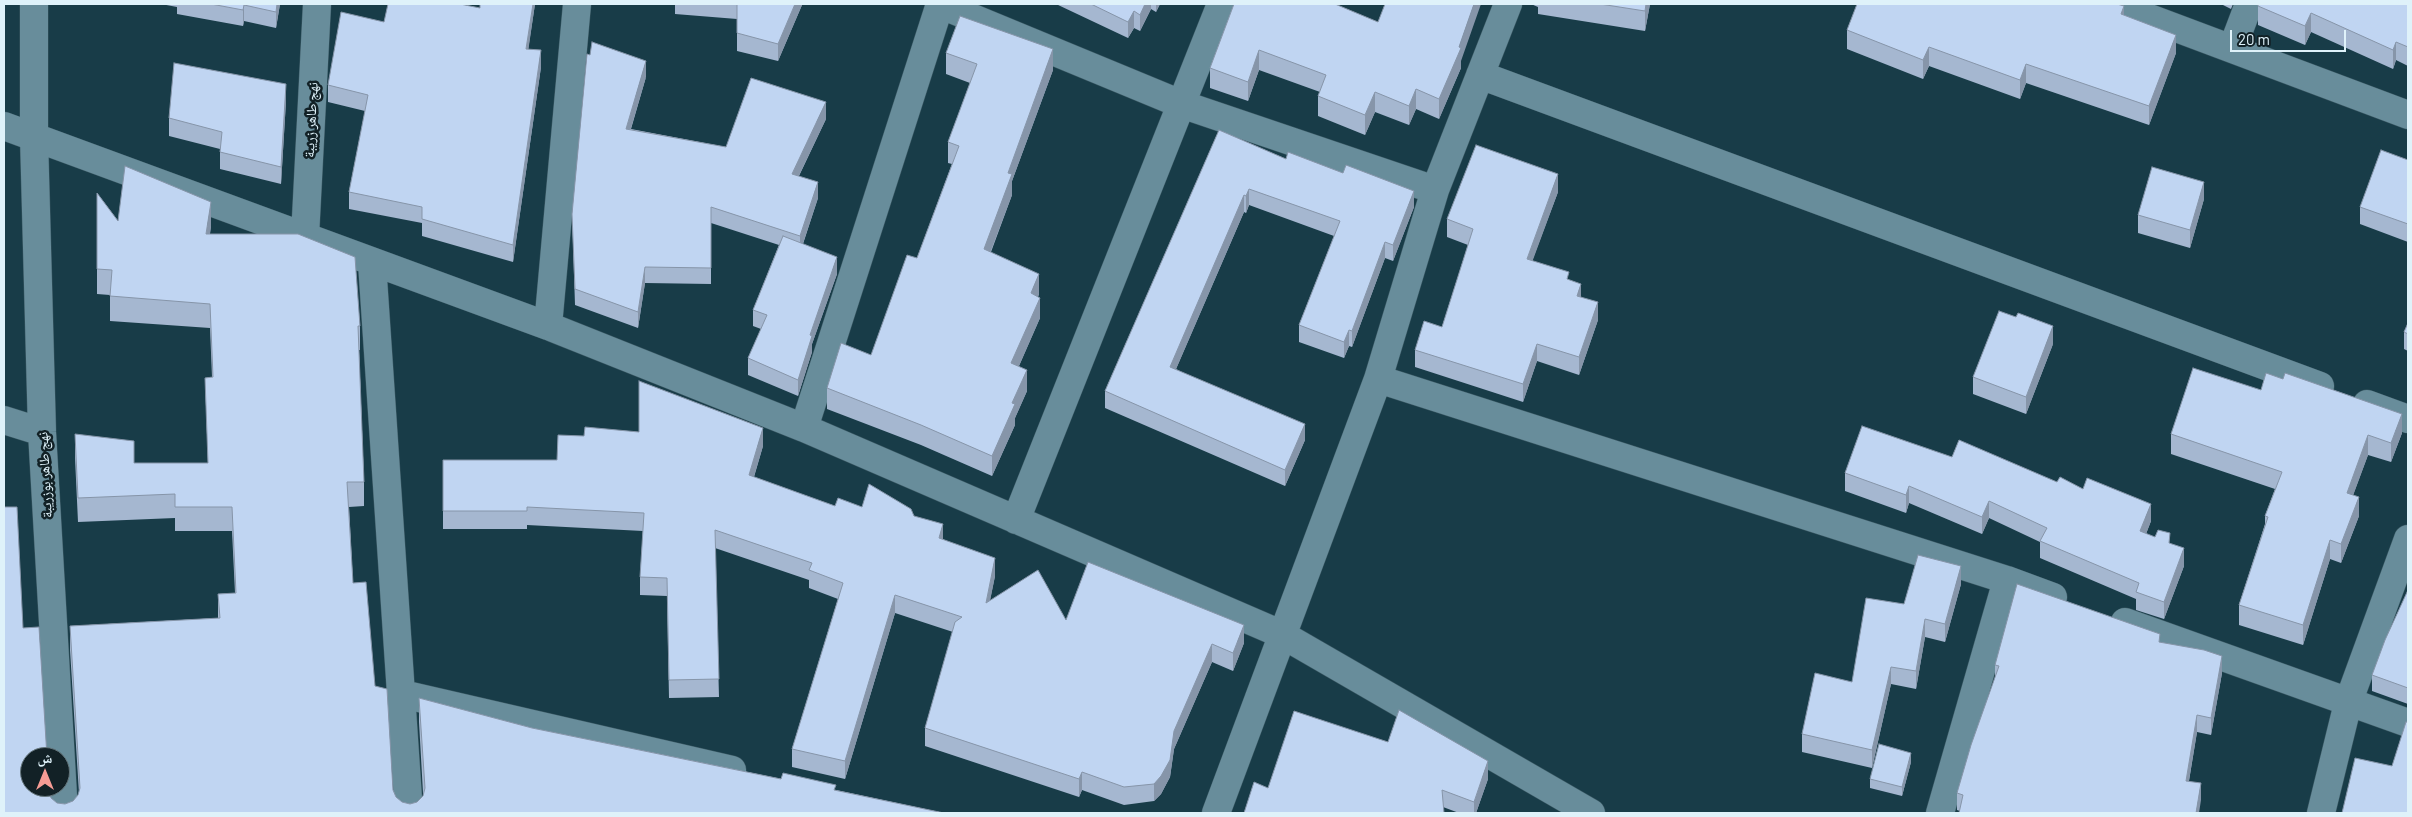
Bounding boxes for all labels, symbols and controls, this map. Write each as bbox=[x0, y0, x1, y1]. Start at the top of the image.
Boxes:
scale bar bbox=[2232, 20, 2348, 52]
text: 20 m bbox=[2238, 30, 2270, 48]
street label: نهج طاهر زريبة bbox=[301, 82, 321, 158]
street label: نهج طاهر بوزريبة bbox=[34, 432, 56, 518]
north arrow bbox=[20, 747, 70, 797]
text: ش bbox=[38, 749, 52, 766]

